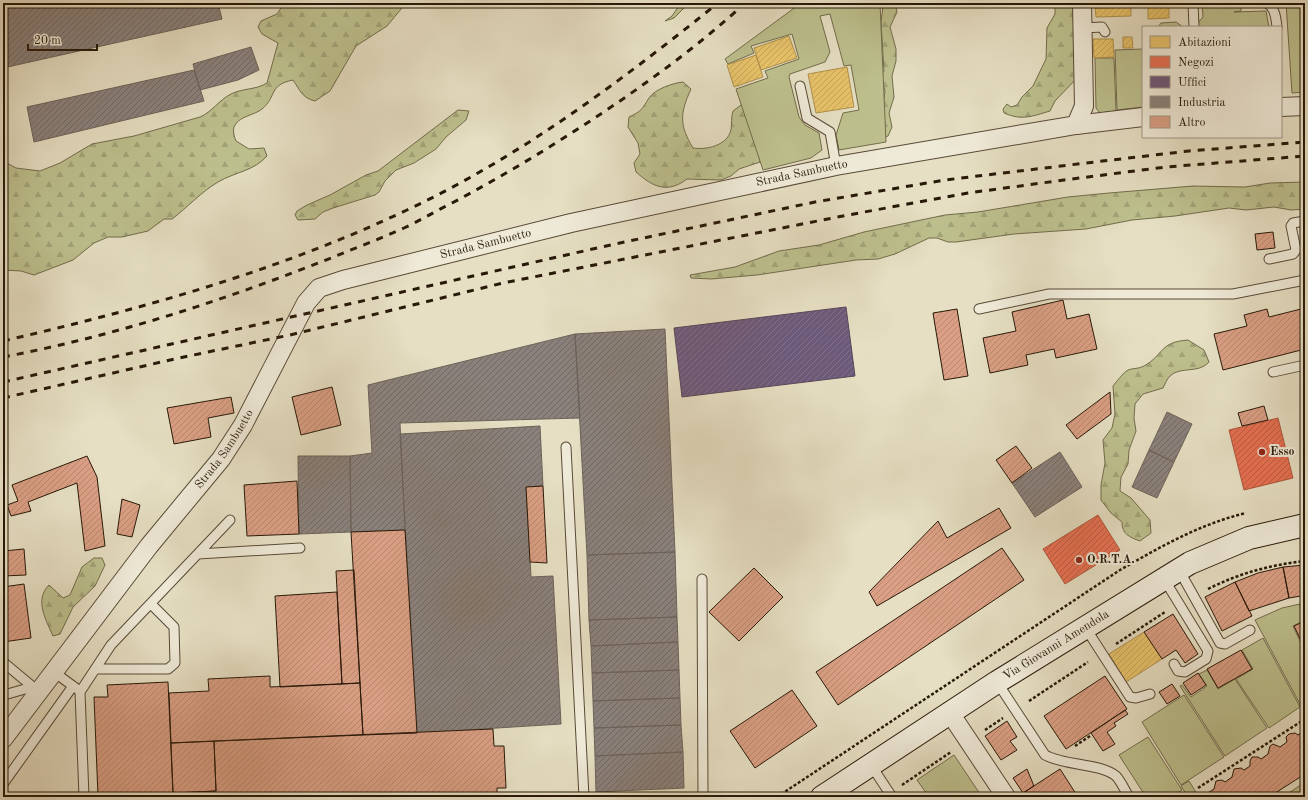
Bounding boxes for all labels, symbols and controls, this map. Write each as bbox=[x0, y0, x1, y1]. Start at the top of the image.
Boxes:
scale bar bbox=[28, 26, 97, 52]
legend bbox=[1142, 26, 1282, 138]
text: 20 m bbox=[34, 35, 61, 47]
text: Abitazioni bbox=[1178, 37, 1231, 49]
text: Negozi bbox=[1178, 57, 1214, 69]
text: Uffici bbox=[1178, 77, 1206, 89]
text: Industria bbox=[1178, 97, 1225, 109]
text: Altro bbox=[1178, 117, 1206, 129]
street label: Strada Sambuetto bbox=[755, 158, 849, 189]
street label: Strada Sambuetto bbox=[439, 227, 533, 261]
street label: Strada Sambuetto bbox=[193, 408, 256, 491]
place label: Esso bbox=[1270, 446, 1295, 458]
marker: Esso bbox=[1257, 447, 1267, 457]
place label: O.R.T.A. bbox=[1087, 554, 1135, 566]
marker: O.R.T.A. bbox=[1074, 555, 1084, 565]
street label: Via Giovanni Amendola bbox=[1001, 608, 1111, 683]

